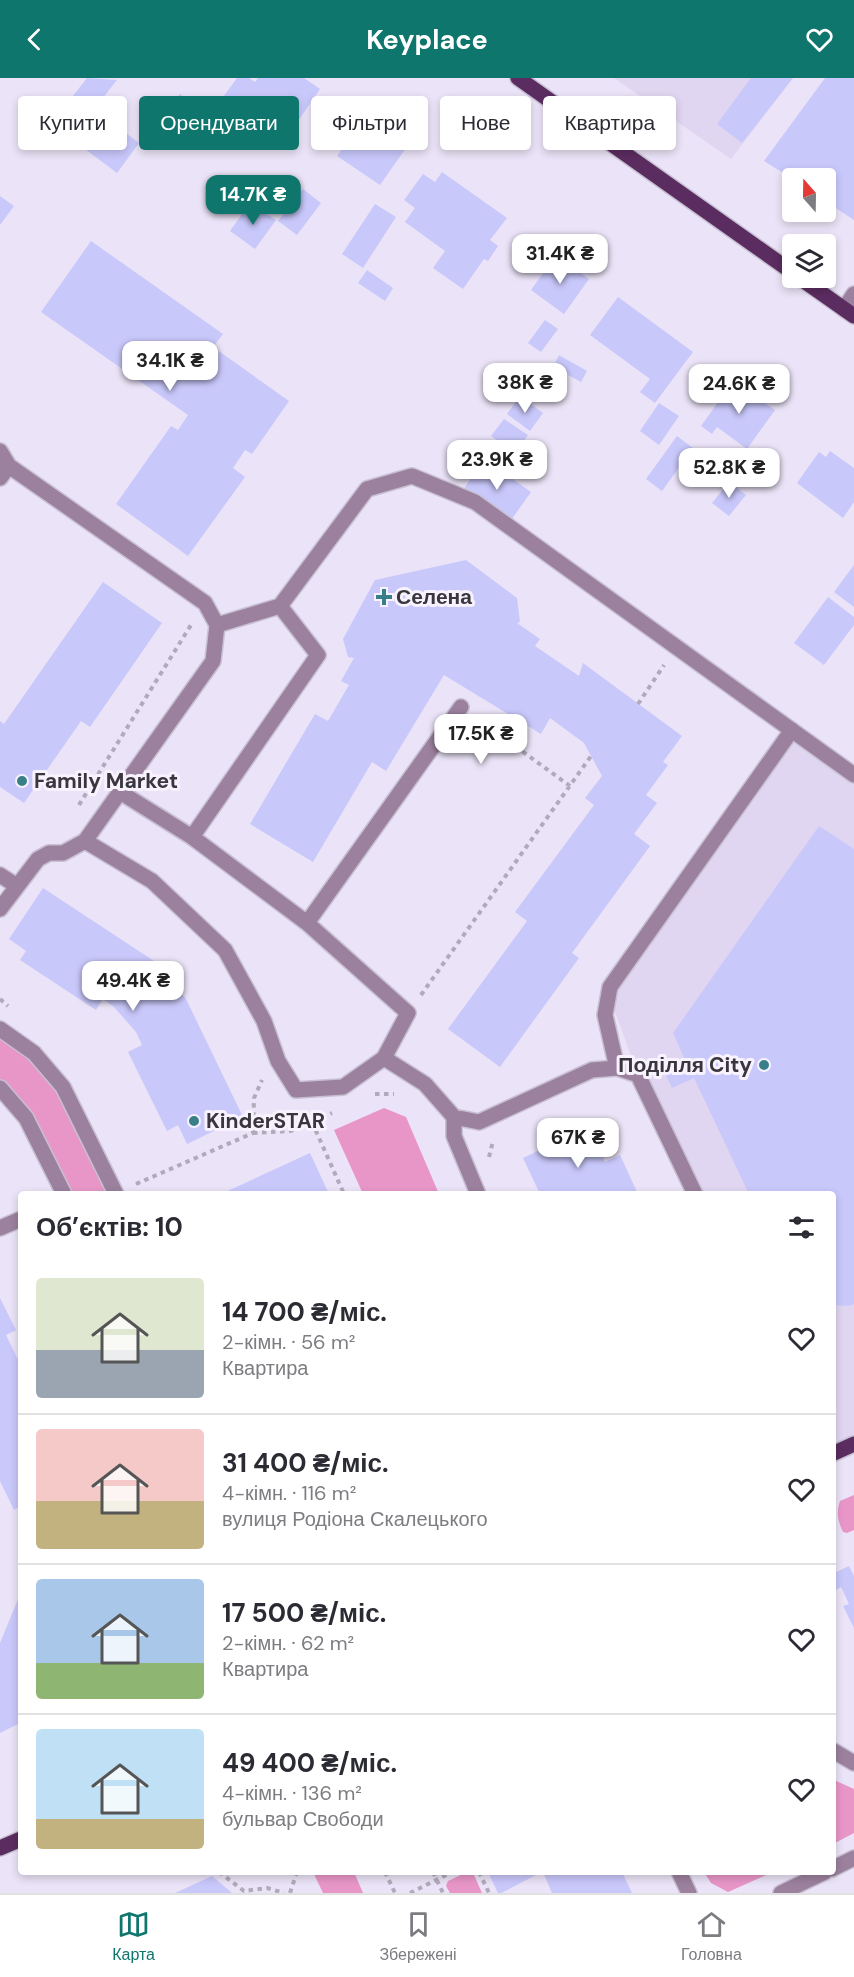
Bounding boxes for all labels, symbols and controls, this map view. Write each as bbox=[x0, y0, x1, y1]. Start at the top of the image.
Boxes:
text: Keyplace bbox=[366, 22, 488, 57]
icon: back bbox=[18, 23, 51, 56]
icon: heart bbox=[803, 23, 836, 56]
chip: Купити bbox=[18, 96, 127, 150]
chip: Орендувати bbox=[139, 96, 299, 150]
chip: Фільтри bbox=[311, 96, 428, 150]
chip: Нове bbox=[440, 96, 531, 150]
chip: Квартира bbox=[543, 96, 676, 150]
north arrow bbox=[782, 168, 836, 222]
map controls bbox=[782, 168, 836, 288]
pin: 14.7K ₴ bbox=[198, 175, 308, 226]
text: 14.7K ₴ bbox=[220, 181, 286, 207]
pin: 31.4K ₴ bbox=[505, 234, 615, 285]
button: layers bbox=[782, 234, 836, 288]
text: 31.4K ₴ bbox=[526, 240, 594, 266]
pin: 34.1K ₴ bbox=[115, 341, 225, 392]
text: 34.1K ₴ bbox=[136, 347, 204, 373]
pin: 38K ₴ bbox=[483, 363, 567, 414]
pin: 24.6K ₴ bbox=[684, 364, 794, 415]
text: 38K ₴ bbox=[497, 369, 553, 395]
text: 24.6K ₴ bbox=[703, 370, 775, 396]
pin: 23.9K ₴ bbox=[442, 440, 552, 491]
text: 23.9K ₴ bbox=[461, 446, 533, 472]
pin: 52.8K ₴ bbox=[674, 448, 784, 499]
text: 52.8K ₴ bbox=[693, 454, 765, 480]
place label: Селена bbox=[396, 583, 472, 611]
marker: Селена bbox=[377, 590, 391, 604]
pin: 17.5K ₴ bbox=[426, 714, 536, 765]
text: 17.5K ₴ bbox=[448, 720, 514, 746]
place label: Family Market bbox=[34, 767, 178, 795]
marker: Family Market bbox=[15, 774, 29, 788]
pin: 49.4K ₴ bbox=[78, 961, 188, 1012]
text: 49.4K ₴ bbox=[96, 967, 170, 993]
place label: Поділля City bbox=[618, 1051, 752, 1079]
marker: Поділля City bbox=[757, 1058, 771, 1072]
place label: KinderSTAR bbox=[206, 1107, 325, 1135]
marker: KinderSTAR bbox=[187, 1114, 201, 1128]
pin: 67K ₴ bbox=[536, 1118, 620, 1169]
text: 67K ₴ bbox=[551, 1124, 605, 1150]
text: Об’єктів: 10 bbox=[36, 1210, 183, 1244]
icon: filters bbox=[785, 1211, 818, 1244]
text: 14 700 ₴/міс. bbox=[222, 1295, 387, 1329]
icon: home bbox=[84, 1302, 156, 1374]
icon: heart bbox=[785, 1322, 818, 1355]
text: 2-кімн. · 56 m² bbox=[222, 1329, 355, 1355]
text: Квартира bbox=[222, 1355, 308, 1381]
text: 31 400 ₴/міс. bbox=[222, 1446, 389, 1480]
icon: home bbox=[84, 1453, 156, 1525]
icon: heart bbox=[785, 1473, 818, 1506]
text: 4-кімн. · 116 m² bbox=[222, 1480, 356, 1506]
text: вулиця Родіона Скалецького bbox=[222, 1506, 488, 1532]
text: 17 500 ₴/міс. bbox=[222, 1596, 386, 1630]
icon: home bbox=[84, 1603, 156, 1675]
icon: heart bbox=[785, 1623, 818, 1656]
text: 2-кімн. · 62 m² bbox=[222, 1630, 354, 1656]
text: Квартира bbox=[222, 1656, 308, 1682]
text: 49 400 ₴/міс. bbox=[222, 1746, 397, 1780]
icon: home bbox=[84, 1753, 156, 1825]
icon: heart bbox=[785, 1773, 818, 1806]
text: 4-кімн. · 136 m² bbox=[222, 1780, 362, 1806]
text: бульвар Свободи bbox=[222, 1806, 384, 1832]
tab: Карта bbox=[112, 1908, 155, 1965]
tab: Збережені bbox=[379, 1908, 457, 1965]
tab: Головна bbox=[681, 1908, 742, 1965]

